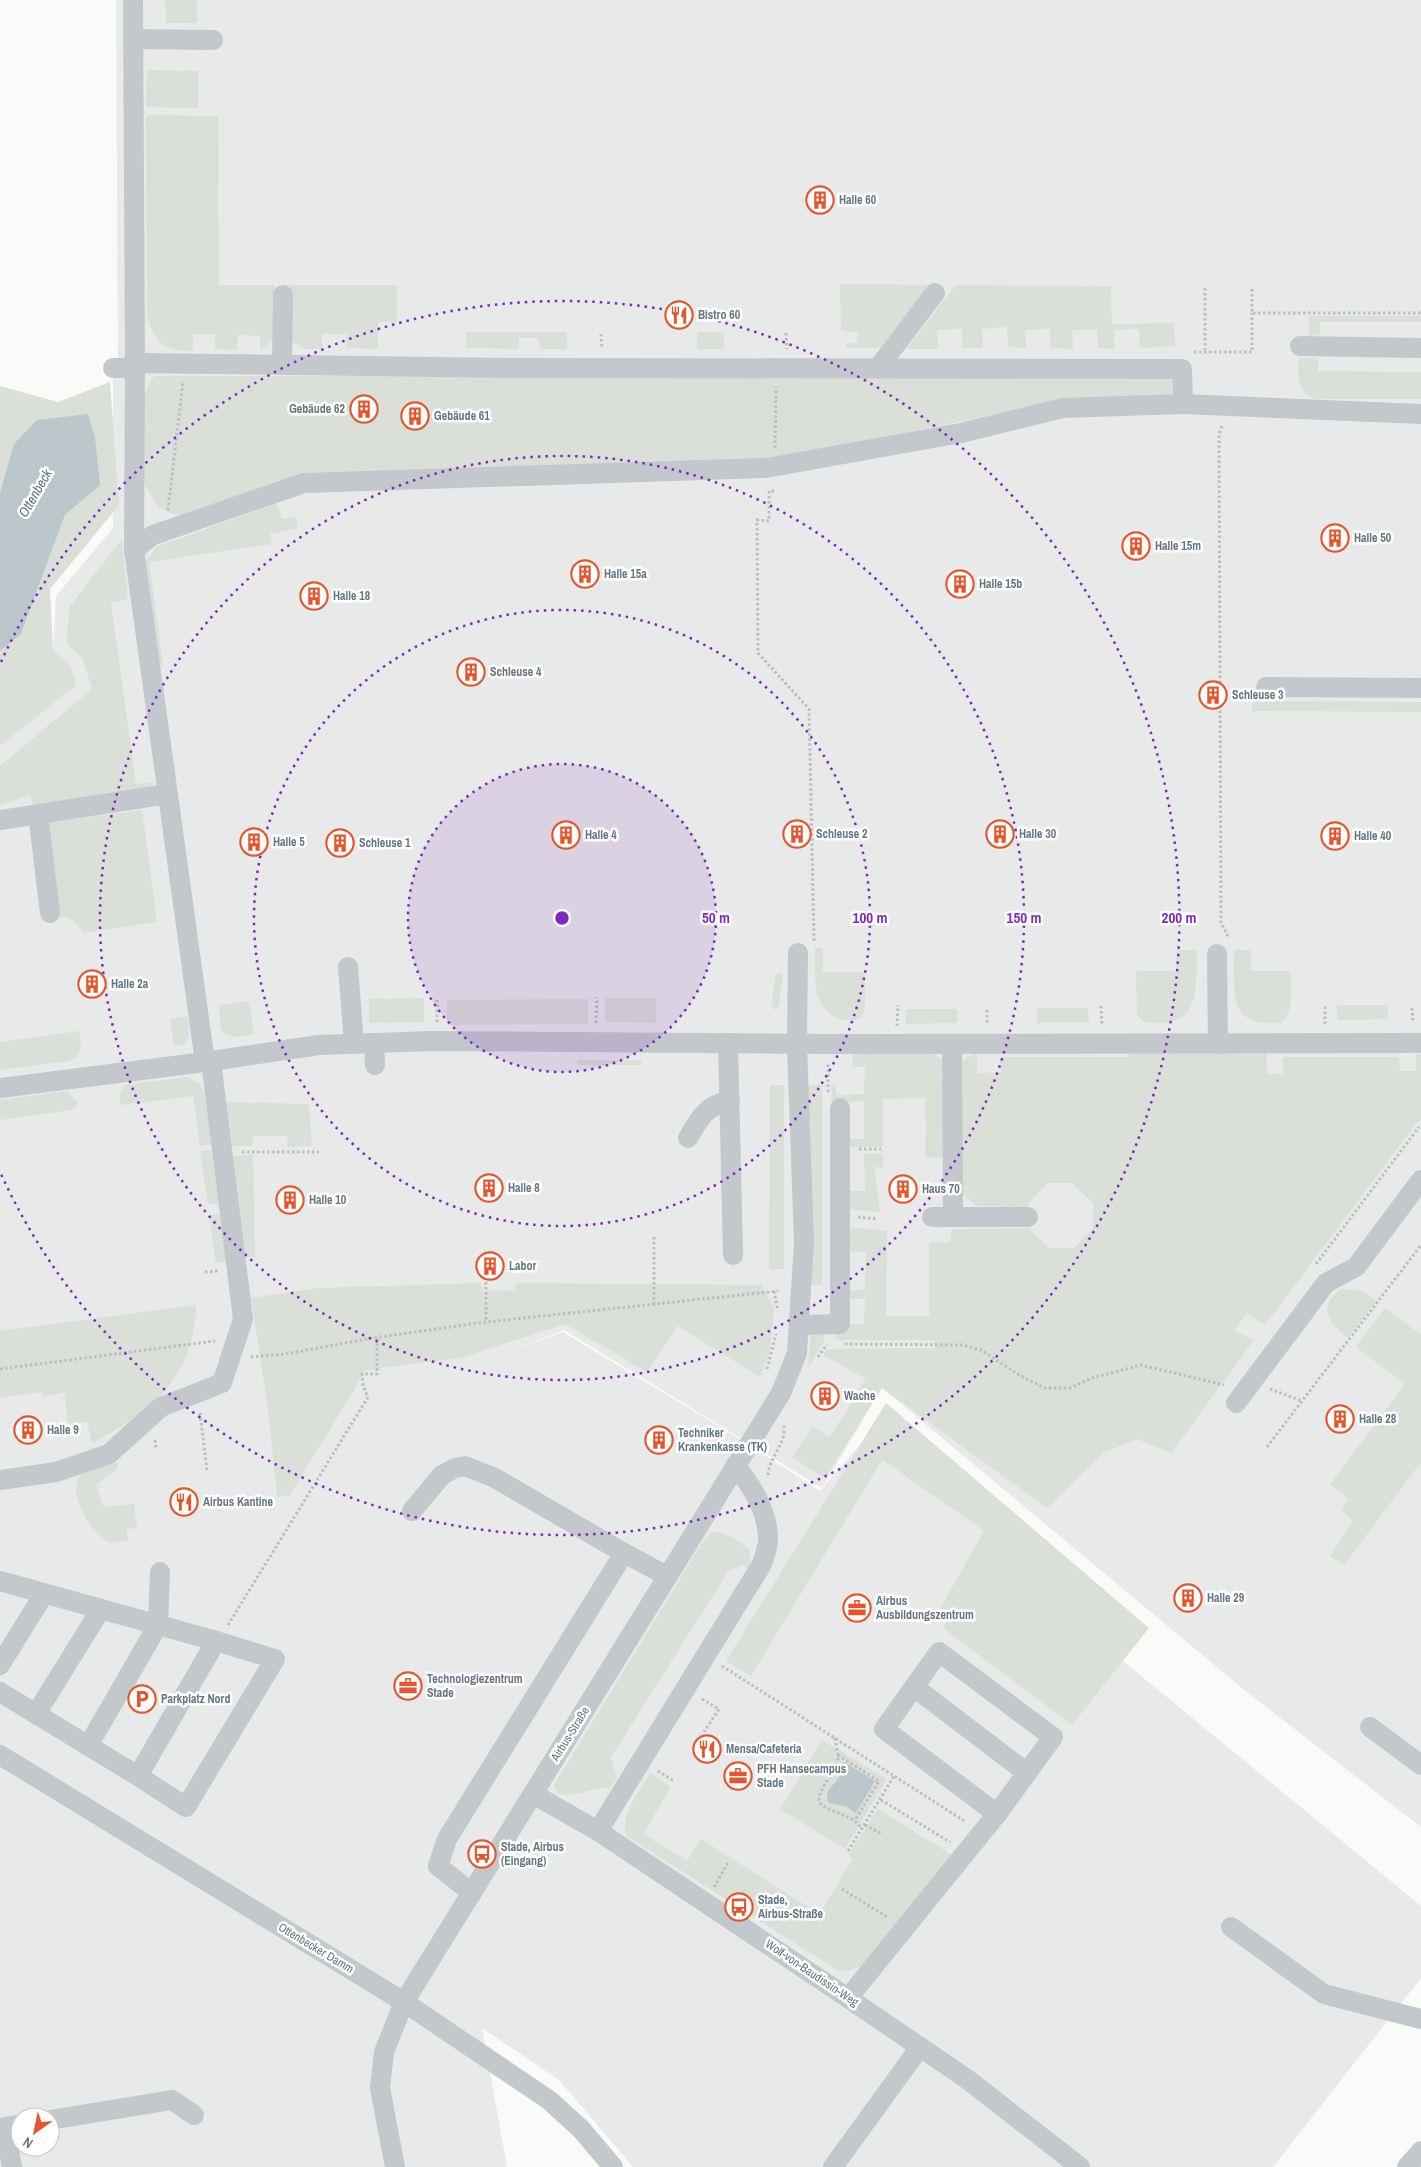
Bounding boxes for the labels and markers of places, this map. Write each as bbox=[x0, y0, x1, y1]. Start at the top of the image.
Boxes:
building icon: Halle 60 bbox=[805, 185, 835, 215]
place label: Halle 60 bbox=[839, 192, 877, 208]
restaurant icon: Bistro 60 bbox=[664, 300, 694, 330]
place label: Bistro 60 bbox=[698, 307, 741, 323]
building icon: Gebäude 62 bbox=[349, 394, 379, 424]
place label: Gebäude 62 bbox=[289, 401, 346, 417]
building icon: Gebäude 61 bbox=[400, 401, 430, 431]
place label: Gebäude 61 bbox=[434, 408, 490, 424]
building icon: Halle 50 bbox=[1320, 523, 1350, 553]
place label: Halle 50 bbox=[1354, 530, 1392, 546]
building icon: Halle 15m bbox=[1121, 531, 1151, 561]
place label: Halle 15m bbox=[1155, 538, 1201, 554]
building icon: Halle 15a bbox=[570, 559, 600, 589]
place label: Halle 15a bbox=[604, 566, 647, 582]
building icon: Halle 15b bbox=[945, 569, 975, 599]
place label: Halle 15b bbox=[979, 576, 1022, 592]
building icon: Halle 18 bbox=[299, 581, 329, 611]
place label: Halle 18 bbox=[333, 588, 371, 604]
building icon: Schleuse 4 bbox=[456, 657, 486, 687]
place label: Schleuse 4 bbox=[490, 664, 542, 680]
building icon: Schleuse 3 bbox=[1198, 680, 1228, 710]
place label: Schleuse 3 bbox=[1232, 687, 1284, 703]
building icon: Schleuse 2 bbox=[782, 819, 812, 849]
building icon: Halle 30 bbox=[985, 819, 1015, 849]
building icon: Halle 4 bbox=[551, 820, 581, 850]
building icon: Halle 40 bbox=[1320, 821, 1350, 851]
place label: Schleuse 2 bbox=[816, 826, 868, 842]
place label: Halle 30 bbox=[1019, 826, 1057, 842]
building icon: Halle 5 bbox=[239, 827, 269, 857]
place label: Halle 4 bbox=[585, 827, 617, 843]
building icon: Schleuse 1 bbox=[325, 828, 355, 858]
place label: Halle 40 bbox=[1354, 828, 1392, 844]
place label: Halle 5 bbox=[273, 834, 305, 850]
place label: Schleuse 1 bbox=[359, 835, 411, 851]
centre of rings bbox=[553, 909, 571, 927]
building icon: Halle 2a bbox=[77, 969, 107, 999]
place label: Halle 2a bbox=[111, 976, 149, 992]
building icon: Halle 8 bbox=[474, 1173, 504, 1203]
building icon: Haus 70 bbox=[888, 1174, 918, 1204]
place label: Halle 8 bbox=[508, 1180, 540, 1196]
place label: Haus 70 bbox=[922, 1181, 960, 1197]
building icon: Halle 10 bbox=[275, 1185, 305, 1215]
place label: Halle 10 bbox=[309, 1192, 347, 1208]
building icon: Labor bbox=[475, 1251, 505, 1281]
place label: Labor bbox=[509, 1258, 537, 1274]
building icon: Wache bbox=[810, 1381, 840, 1411]
place label: Wache bbox=[844, 1388, 876, 1404]
building icon: Halle 28 bbox=[1325, 1404, 1355, 1434]
place label: Halle 28 bbox=[1359, 1411, 1397, 1427]
building icon: Halle 9 bbox=[13, 1415, 43, 1445]
place label: Halle 9 bbox=[47, 1422, 79, 1438]
building icon: Techniker Krankenkasse (TK) bbox=[644, 1425, 674, 1455]
place label: Techniker Krankenkasse (TK) bbox=[678, 1425, 767, 1455]
restaurant icon: Airbus Kantine bbox=[169, 1487, 199, 1517]
place label: Airbus Kantine bbox=[203, 1494, 274, 1510]
building icon: Halle 29 bbox=[1173, 1583, 1203, 1613]
place label: Halle 29 bbox=[1207, 1590, 1245, 1606]
office icon: Airbus Ausbildungszentrum bbox=[842, 1593, 872, 1623]
place label: Airbus Ausbildungszentrum bbox=[876, 1593, 974, 1623]
office icon: Technologiezentrum Stade bbox=[393, 1671, 423, 1701]
place label: Technologiezentrum Stade bbox=[427, 1671, 523, 1701]
parking icon: Parkplatz Nord bbox=[127, 1684, 157, 1714]
place label: Parkplatz Nord bbox=[161, 1691, 230, 1707]
restaurant icon: Mensa/Cafeteria bbox=[692, 1734, 722, 1764]
place label: Mensa/Cafeteria bbox=[726, 1741, 802, 1757]
office icon: PFH Hansecampus Stade bbox=[723, 1761, 753, 1791]
place label: PFH Hansecampus Stade bbox=[757, 1761, 847, 1791]
bus stop icon: Stade, Airbus (Eingang) bbox=[467, 1839, 497, 1869]
place label: Stade, Airbus (Eingang) bbox=[501, 1839, 565, 1869]
bus stop icon: Stade, Airbus-Straße bbox=[724, 1892, 754, 1922]
place label: Stade, Airbus-Straße bbox=[758, 1892, 824, 1922]

